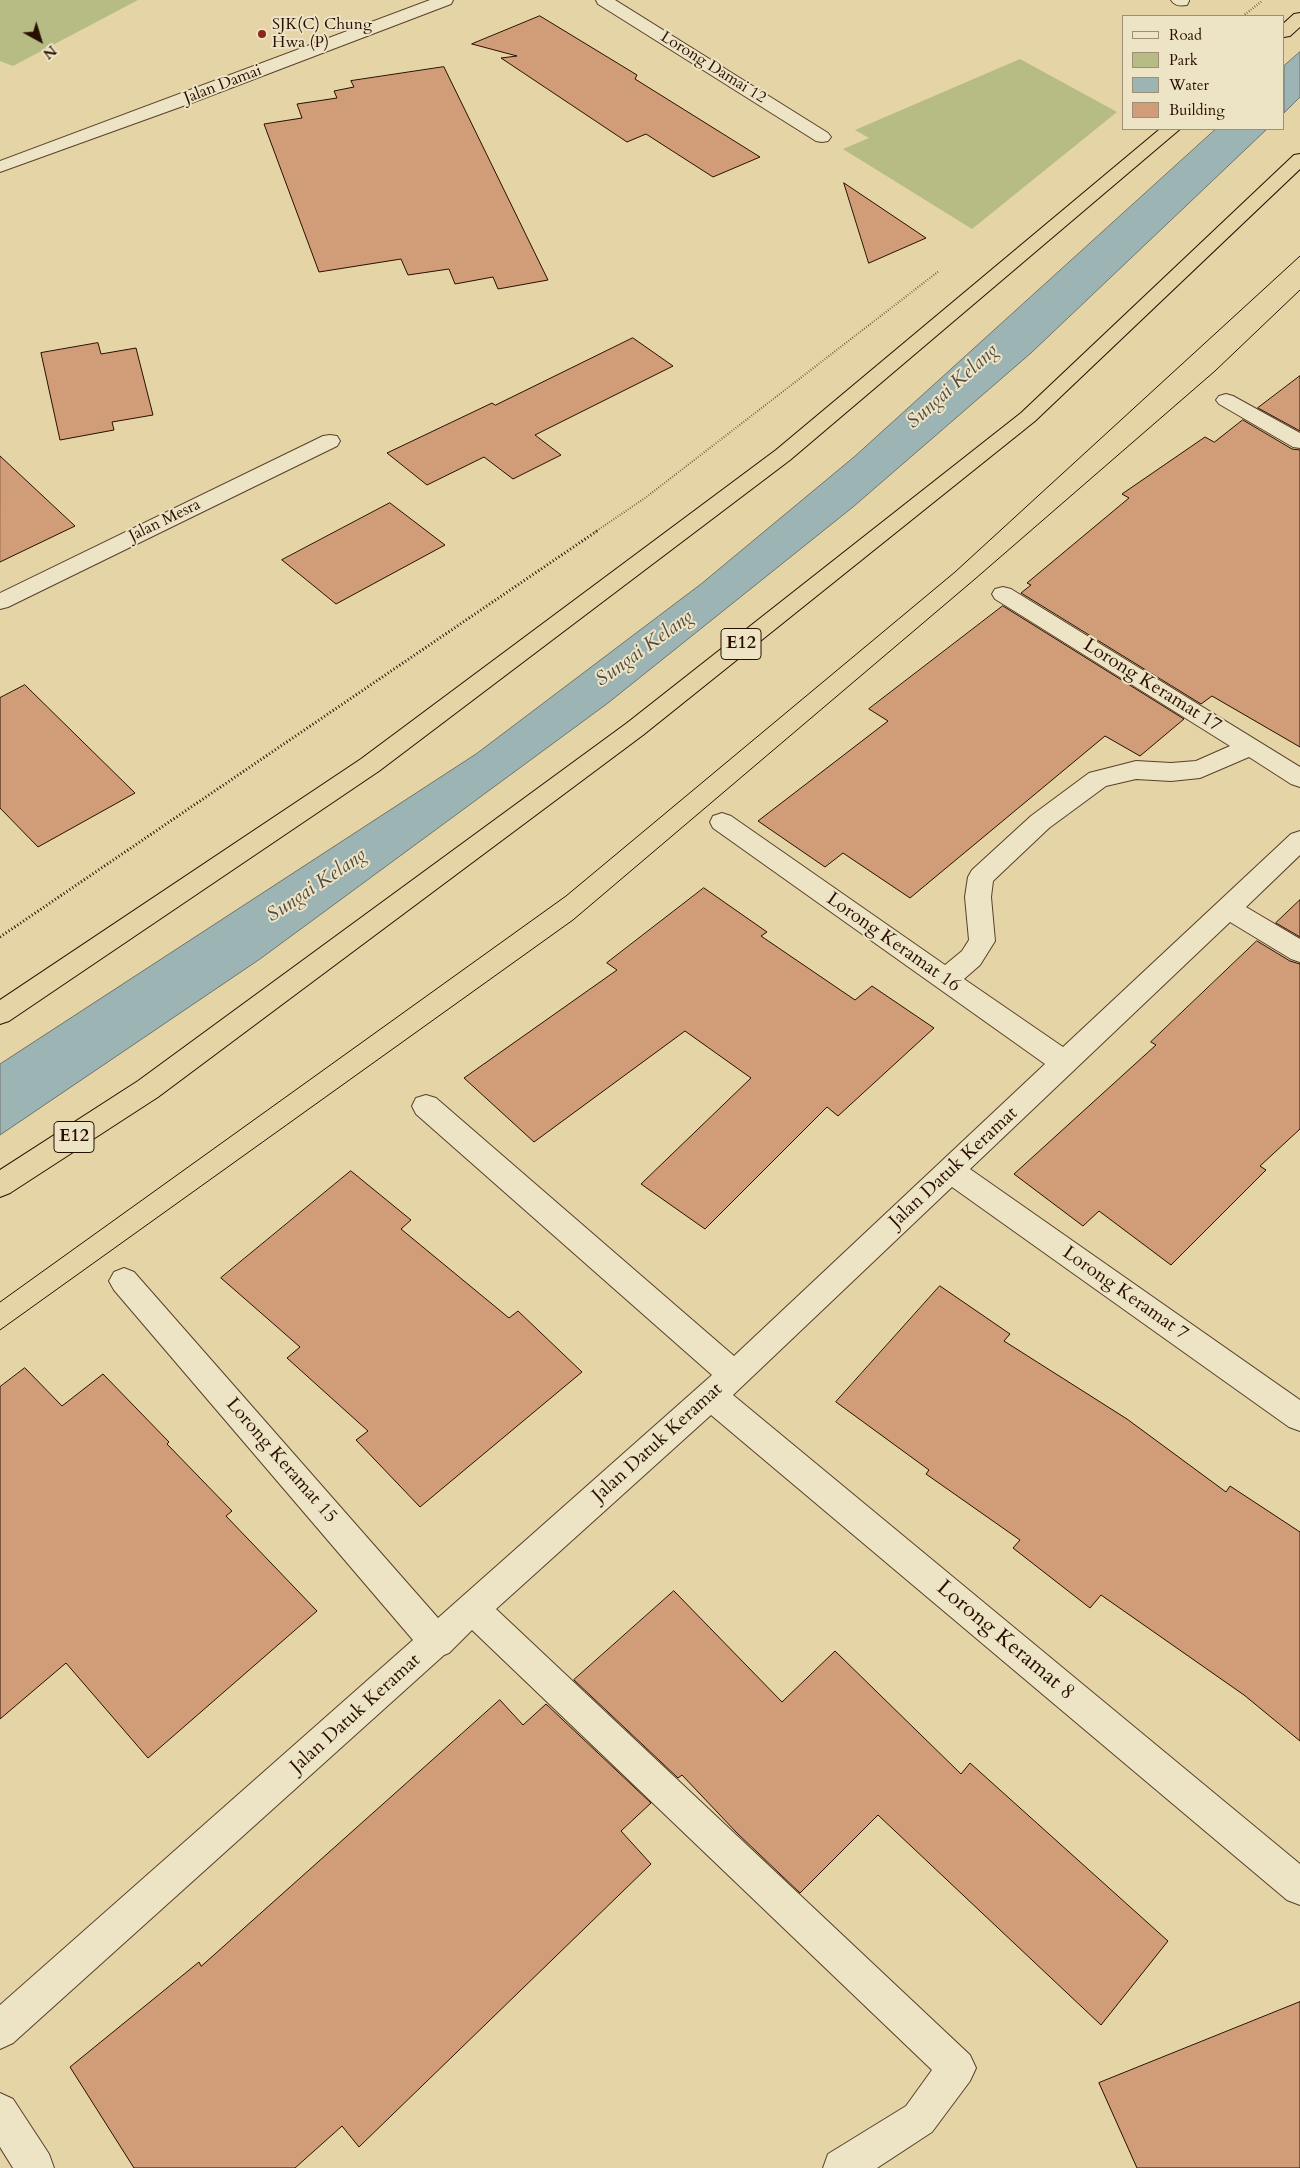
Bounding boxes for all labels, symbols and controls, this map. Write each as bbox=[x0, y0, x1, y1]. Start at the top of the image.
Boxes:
north arrow bbox=[15, 15, 65, 65]
place label: SJK(C) Chung Hwa (P) bbox=[272, 15, 372, 53]
legend bbox=[1122, 15, 1285, 130]
text: Road bbox=[1169, 25, 1202, 45]
marker: SJK(C) Chung Hwa (P) bbox=[256, 28, 268, 40]
street label: Lorong Damai 12 bbox=[657, 28, 769, 108]
text: N bbox=[39, 41, 60, 63]
text: Park bbox=[1169, 50, 1198, 70]
street label: Jalan Damai bbox=[181, 61, 265, 109]
text: Water bbox=[1169, 75, 1209, 95]
text: Building bbox=[1169, 100, 1225, 120]
water label: Sungai Kelang bbox=[902, 340, 1004, 434]
street label: Jalan Mesra bbox=[126, 495, 204, 547]
water label: Sungai Kelang bbox=[591, 605, 699, 693]
road number: E12 bbox=[721, 629, 761, 660]
street label: Lorong Keramat 17 bbox=[1079, 634, 1225, 738]
water label: Sungai Kelang bbox=[263, 844, 371, 928]
street label: Lorong Keramat 16 bbox=[822, 888, 964, 998]
street label: Jalan Datuk Keramat bbox=[885, 1103, 1023, 1233]
road number: E12 bbox=[54, 1122, 94, 1152]
street label: Lorong Keramat 7 bbox=[1058, 1242, 1192, 1346]
street label: Jalan Datuk Keramat bbox=[588, 1379, 728, 1507]
street label: Lorong Keramat 15 bbox=[220, 1394, 342, 1528]
street label: Lorong Keramat 8 bbox=[931, 1576, 1079, 1706]
street label: Jalan Datuk Keramat bbox=[286, 1650, 426, 1778]

